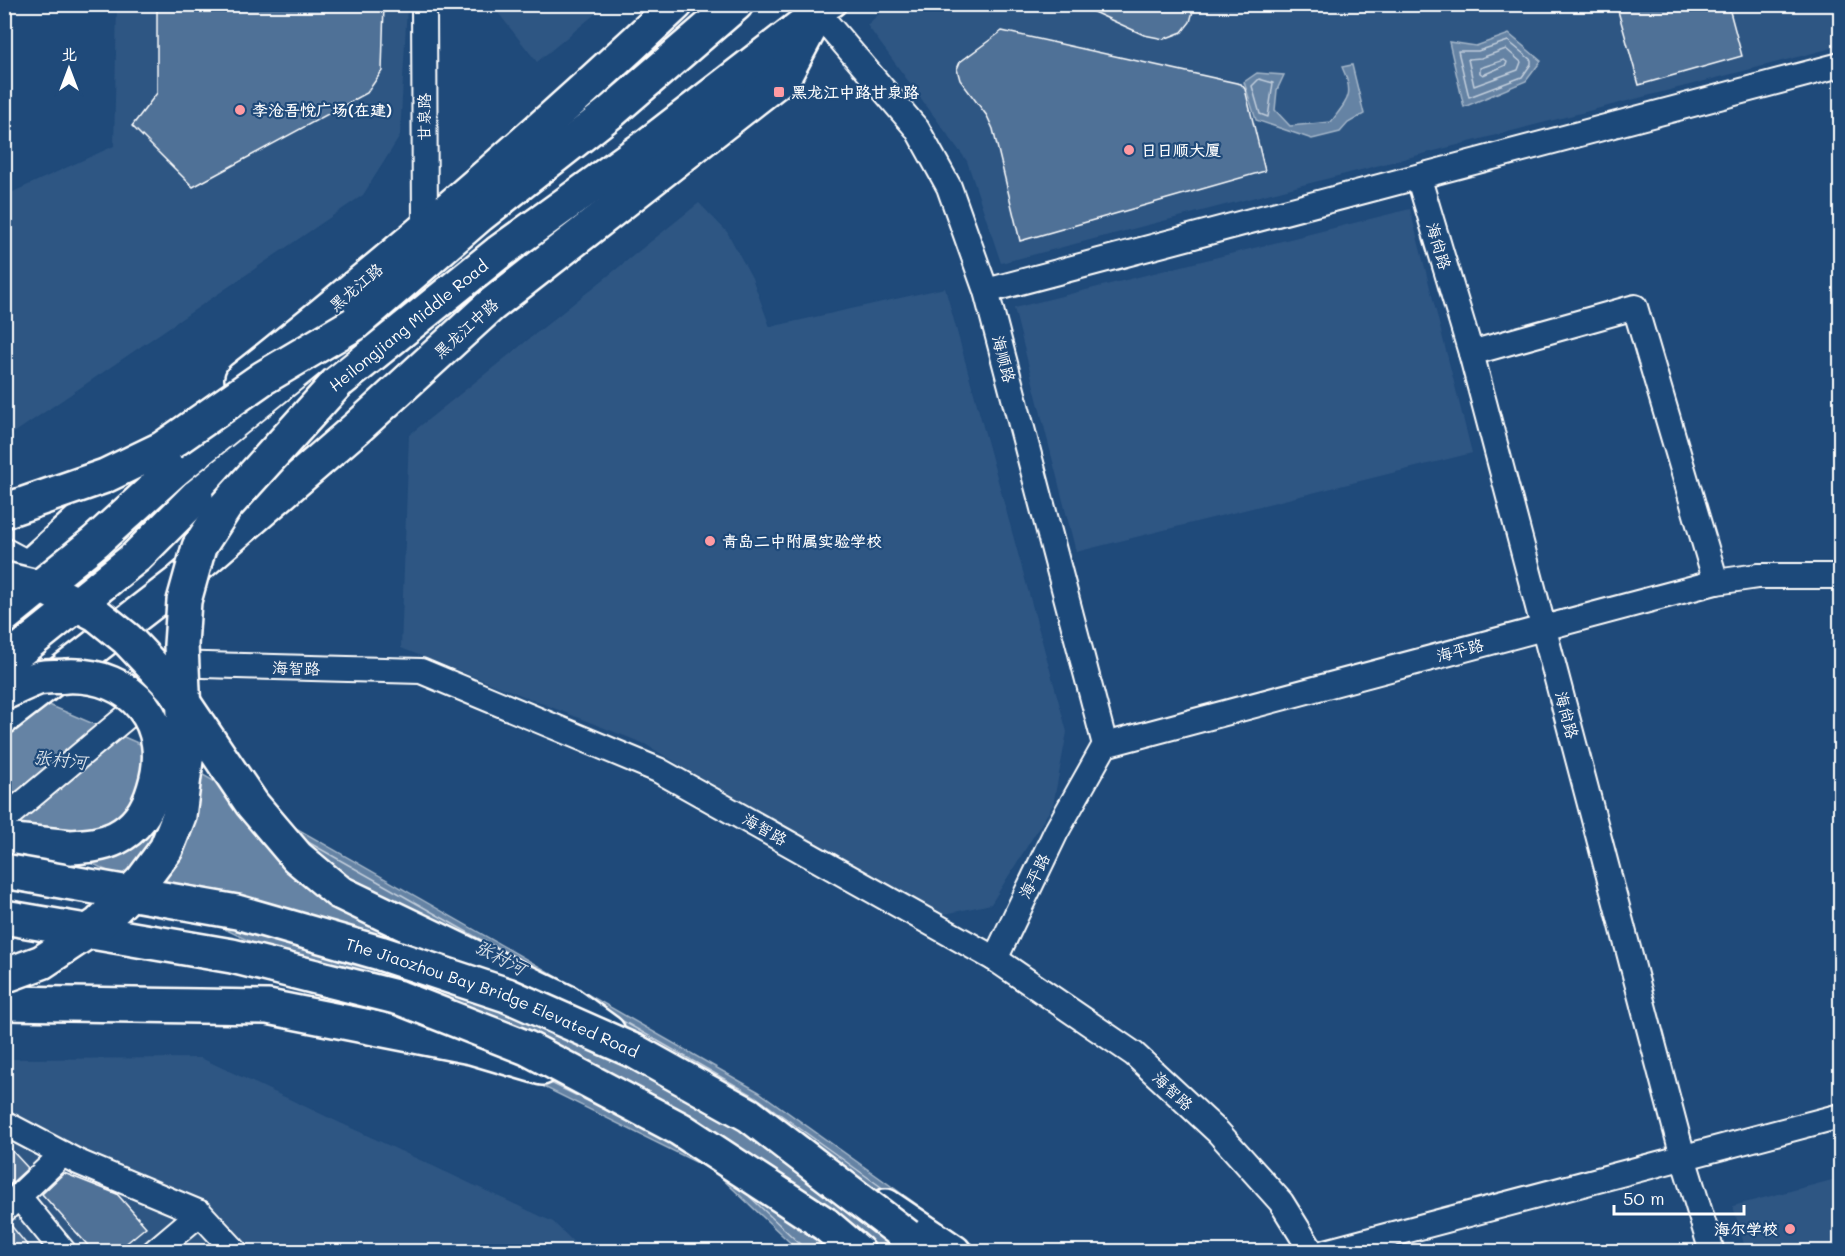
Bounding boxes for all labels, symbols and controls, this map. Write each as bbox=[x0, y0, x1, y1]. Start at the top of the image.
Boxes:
north arrow bbox=[39, 39, 99, 99]
text: 北 bbox=[61, 43, 77, 64]
place label: 黑龙江中路甘泉路 bbox=[791, 81, 919, 102]
marker: 黑龙江中路甘泉路 bbox=[772, 85, 786, 99]
street label: 甘泉路 bbox=[413, 93, 434, 141]
place label: 李沧吾悦广场(在建) bbox=[252, 99, 392, 120]
marker: 李沧吾悦广场(在建) bbox=[233, 103, 247, 117]
place label: 日日顺大厦 bbox=[1141, 139, 1221, 160]
marker: 日日顺大厦 bbox=[1122, 143, 1136, 157]
street label: 海尚路 bbox=[1422, 220, 1457, 272]
street label: Heilongjiang Middle Road bbox=[324, 255, 492, 396]
street label: 黑龙江路 bbox=[324, 258, 387, 315]
street label: 黑龙江中路 bbox=[429, 293, 502, 362]
street label: 海顺路 bbox=[988, 333, 1021, 385]
place label: 青岛二中附属实验学校 bbox=[722, 530, 882, 551]
marker: 青岛二中附属实验学校 bbox=[703, 534, 717, 548]
street label: 海平路 bbox=[1434, 633, 1486, 666]
street label: 海智路 bbox=[272, 657, 320, 678]
street label: 海尚路 bbox=[1551, 689, 1584, 741]
water label: 张村河 bbox=[32, 744, 91, 774]
street label: 海智路 bbox=[739, 808, 791, 849]
street label: 海平路 bbox=[1013, 850, 1054, 902]
street label: The Jiaozhou Bay Bridge Elevated Road bbox=[343, 933, 642, 1062]
water label: 张村河 bbox=[471, 934, 533, 982]
street label: 海智路 bbox=[1149, 1067, 1198, 1115]
scale bar bbox=[1614, 1178, 1744, 1216]
text: 50 m bbox=[1623, 1186, 1665, 1210]
place label: 海尔学校 bbox=[1714, 1218, 1778, 1239]
marker: 海尔学校 bbox=[1783, 1222, 1797, 1236]

